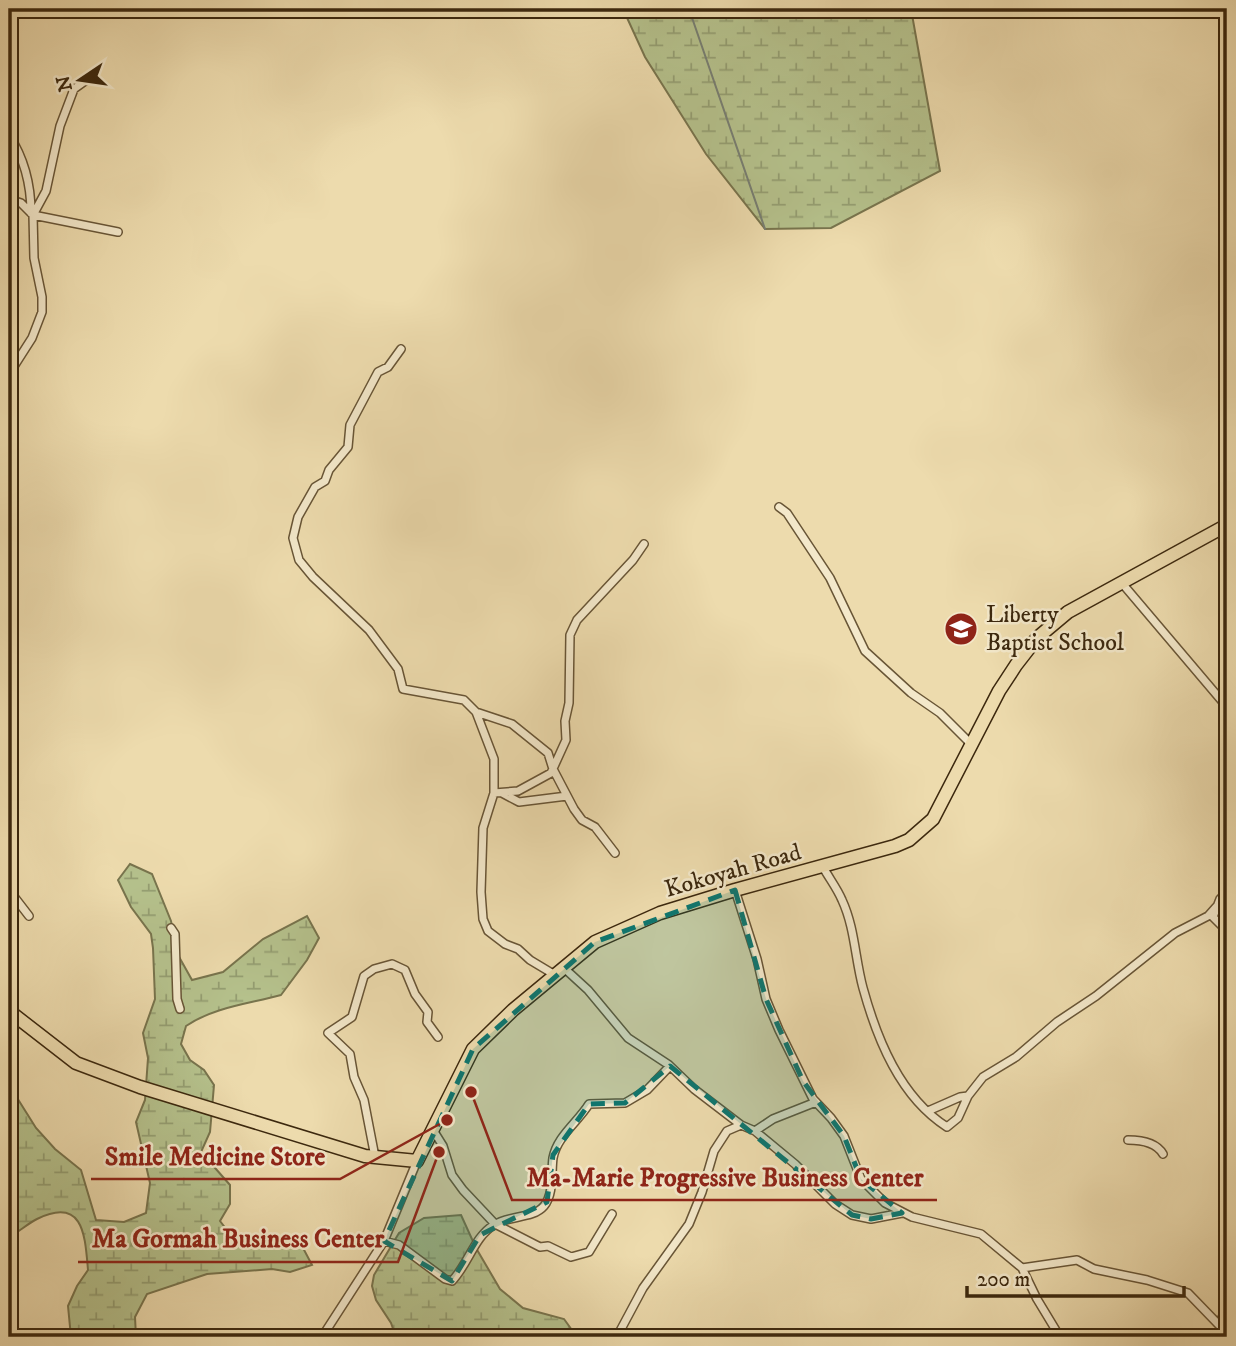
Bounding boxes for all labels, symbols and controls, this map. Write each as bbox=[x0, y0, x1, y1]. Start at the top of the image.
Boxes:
north arrow bbox=[46, 46, 116, 116]
text: N bbox=[52, 73, 78, 94]
place label: Liberty Baptist School bbox=[986, 600, 1125, 658]
school or university icon: Liberty Baptist School bbox=[942, 610, 980, 648]
street label: Kokoyah Road bbox=[661, 837, 805, 905]
callout: Smile Medicine Store bbox=[91, 1132, 340, 1179]
text: Smile Medicine Store bbox=[105, 1141, 325, 1174]
callout: Ma-Marie Progressive Business Center bbox=[512, 1153, 937, 1200]
text: Ma-Marie Progressive Business Center bbox=[526, 1162, 924, 1195]
callout: Ma Gormah Business Center bbox=[78, 1215, 398, 1262]
text: Ma Gormah Business Center bbox=[92, 1223, 385, 1256]
scale bar bbox=[967, 1255, 1184, 1299]
text: 200 m bbox=[977, 1267, 1030, 1293]

